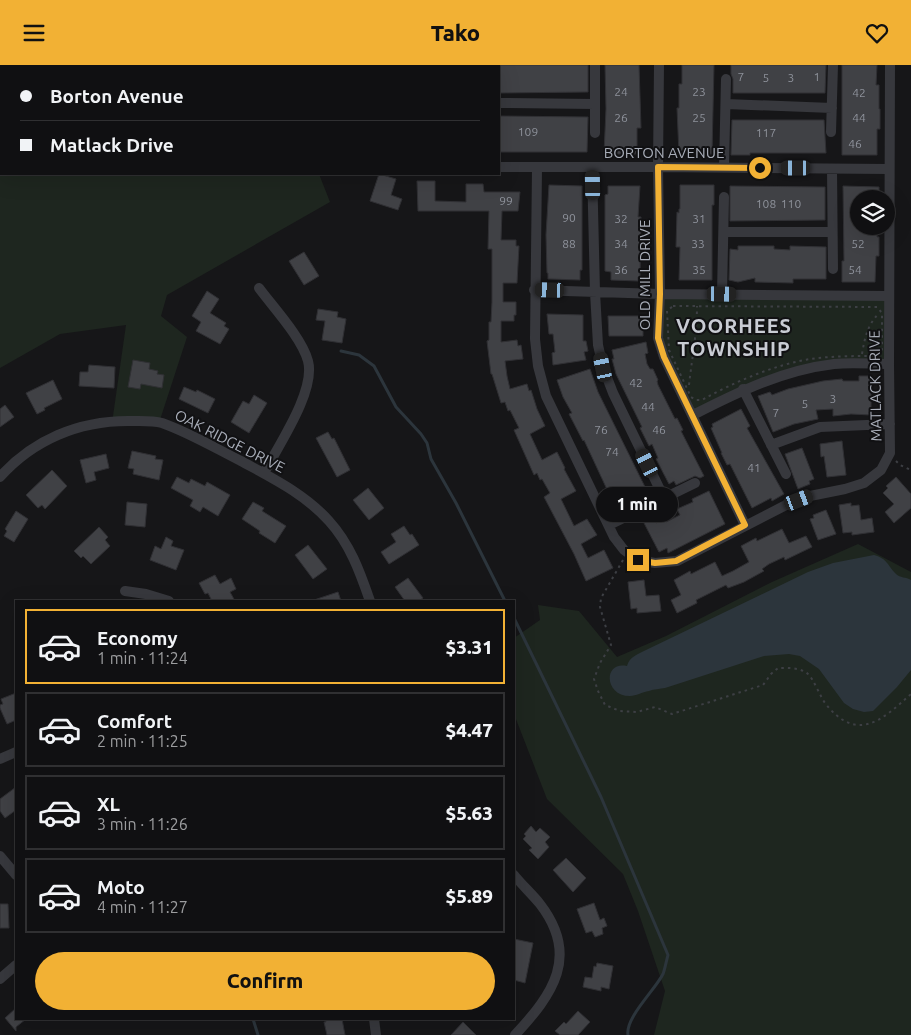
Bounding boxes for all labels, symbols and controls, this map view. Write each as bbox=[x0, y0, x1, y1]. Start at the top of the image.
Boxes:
icon: menu bbox=[20, 19, 48, 47]
icon: heart bbox=[863, 19, 891, 47]
text: Tako bbox=[431, 20, 480, 45]
house number: 7 bbox=[738, 70, 744, 83]
house number: 1 bbox=[814, 70, 820, 83]
house number: 5 bbox=[763, 71, 769, 84]
house number: 3 bbox=[788, 71, 794, 84]
text: Borton Avenue bbox=[50, 85, 184, 107]
house number: 24 bbox=[614, 85, 628, 98]
house number: 23 bbox=[692, 85, 706, 98]
house number: 42 bbox=[852, 86, 866, 99]
house number: 26 bbox=[614, 111, 628, 124]
house number: 25 bbox=[692, 111, 706, 124]
house number: 44 bbox=[852, 111, 866, 124]
house number: 109 bbox=[518, 125, 538, 138]
house number: 117 bbox=[756, 126, 776, 139]
text: Matlack Drive bbox=[50, 134, 174, 156]
house number: 46 bbox=[848, 137, 862, 150]
street label: BORTON AVENUE bbox=[604, 144, 724, 161]
route start bbox=[749, 157, 771, 179]
car bbox=[781, 161, 811, 176]
car bbox=[585, 170, 600, 200]
map controls bbox=[850, 190, 895, 235]
button: layers bbox=[850, 190, 895, 235]
house number: 99 bbox=[499, 194, 513, 207]
house number: 108 bbox=[756, 197, 776, 210]
house number: 110 bbox=[781, 197, 801, 210]
house number: 90 bbox=[562, 211, 576, 224]
house number: 32 bbox=[614, 212, 628, 225]
house number: 31 bbox=[692, 212, 706, 225]
street label: OLD MILL DRIVE bbox=[636, 220, 653, 330]
house number: 88 bbox=[562, 237, 576, 250]
house number: 34 bbox=[614, 237, 628, 250]
house number: 33 bbox=[691, 237, 705, 250]
house number: 52 bbox=[851, 237, 865, 250]
house number: 36 bbox=[614, 263, 628, 276]
house number: 35 bbox=[692, 263, 706, 276]
house number: 54 bbox=[848, 263, 862, 276]
car bbox=[534, 282, 565, 298]
car bbox=[706, 286, 737, 302]
district label: VOORHEES TOWNSHIP bbox=[676, 314, 792, 360]
street label: MATLACK DRIVE bbox=[866, 330, 884, 442]
car bbox=[592, 351, 613, 383]
house number: 42 bbox=[629, 376, 643, 389]
house number: 3 bbox=[830, 392, 836, 405]
house number: 5 bbox=[802, 397, 808, 410]
house number: 44 bbox=[641, 400, 655, 413]
street label: OAK RIDGE DRIVE bbox=[172, 406, 288, 476]
house number: 7 bbox=[773, 406, 779, 419]
house number: 76 bbox=[594, 423, 608, 436]
house number: 46 bbox=[652, 423, 666, 436]
house number: 74 bbox=[605, 445, 619, 458]
car bbox=[633, 446, 660, 480]
house number: 41 bbox=[747, 461, 761, 474]
callout: 1 min bbox=[597, 487, 679, 523]
car bbox=[782, 488, 815, 512]
text: 1 min bbox=[617, 495, 657, 513]
route end bbox=[627, 549, 649, 571]
icon: car bbox=[37, 624, 82, 669]
text: Economy bbox=[97, 627, 178, 649]
text: $3.31 bbox=[445, 636, 493, 658]
text: 1 min · 11:24 bbox=[97, 649, 188, 667]
icon: car bbox=[37, 707, 82, 752]
text: Comfort bbox=[97, 710, 172, 732]
text: $4.47 bbox=[445, 719, 493, 741]
text: 2 min · 11:25 bbox=[97, 732, 188, 750]
icon: car bbox=[37, 790, 82, 835]
text: XL bbox=[97, 793, 120, 815]
text: $5.63 bbox=[445, 802, 493, 824]
text: 3 min · 11:26 bbox=[97, 815, 188, 833]
icon: car bbox=[37, 873, 82, 918]
text: Moto bbox=[97, 876, 145, 898]
text: $5.89 bbox=[445, 885, 493, 907]
text: 4 min · 11:27 bbox=[97, 898, 188, 916]
button: Confirm bbox=[35, 952, 495, 1010]

